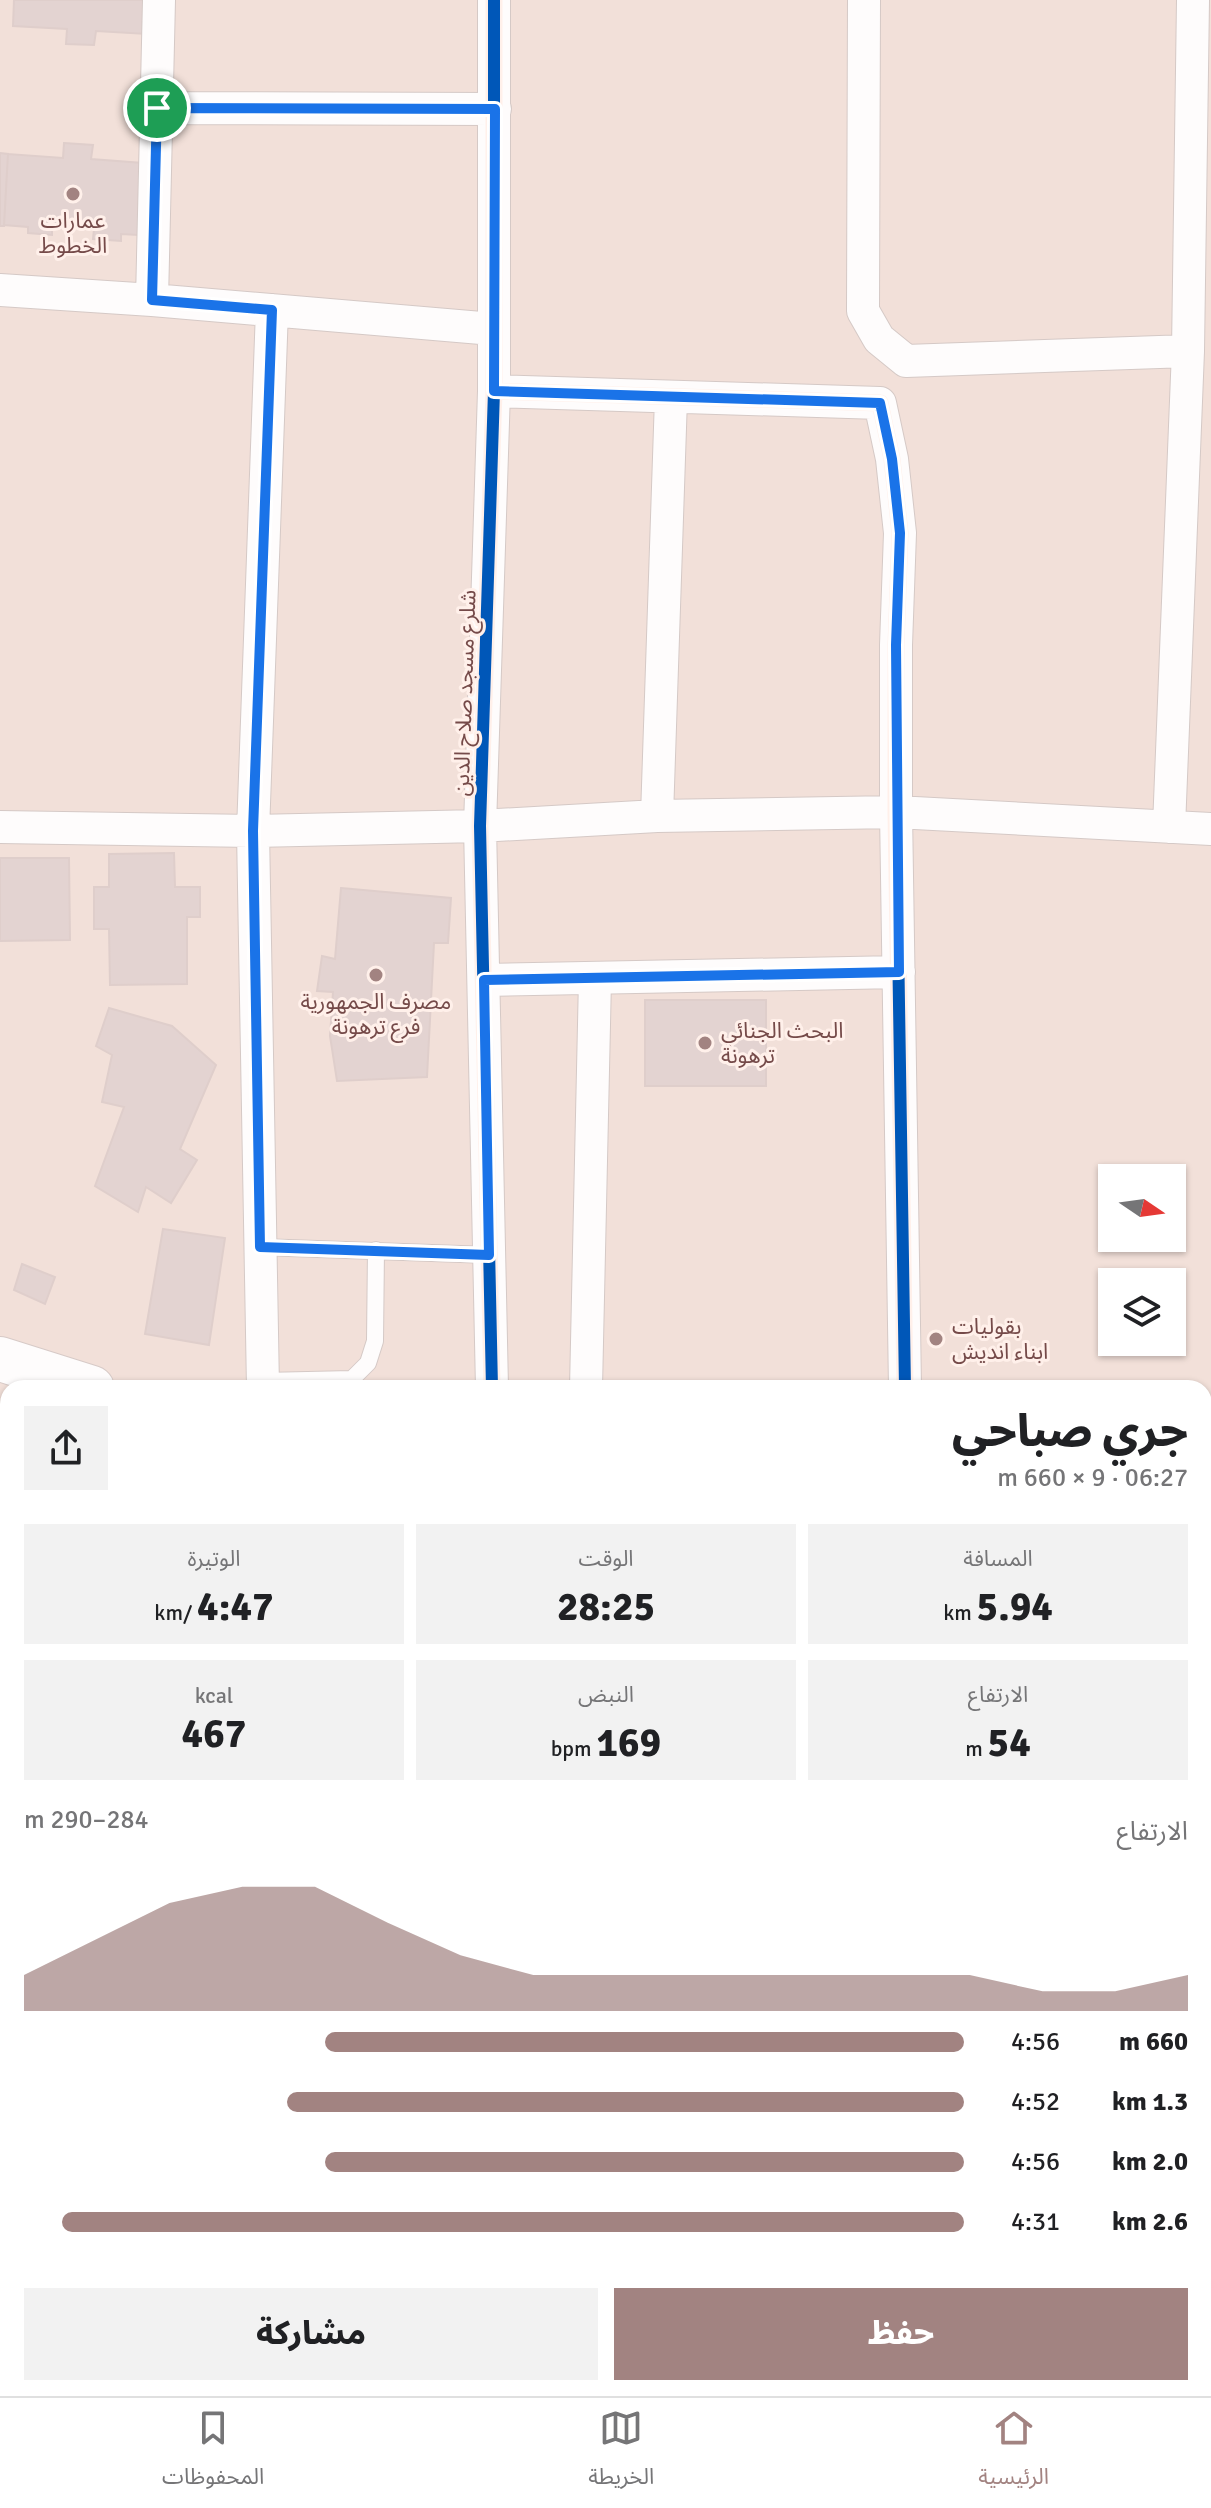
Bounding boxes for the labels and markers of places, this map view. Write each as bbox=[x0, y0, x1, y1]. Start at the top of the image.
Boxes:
pin bbox=[123, 74, 191, 142]
marker: عمارات الخطوط bbox=[64, 185, 82, 203]
place label: عمارات الخطوط bbox=[39, 207, 107, 259]
marker: مصرف الجمهورية فرع ترهونة bbox=[367, 966, 385, 984]
place label: مصرف الجمهورية فرع ترهونة bbox=[301, 988, 451, 1043]
place label: البحث الجنائي ترهونة bbox=[721, 1017, 843, 1069]
marker: البحث الجنائي ترهونة bbox=[696, 1034, 714, 1052]
place label: بقوليات ابناء انديش bbox=[952, 1313, 1048, 1365]
marker: بقوليات ابناء انديش bbox=[927, 1330, 945, 1348]

